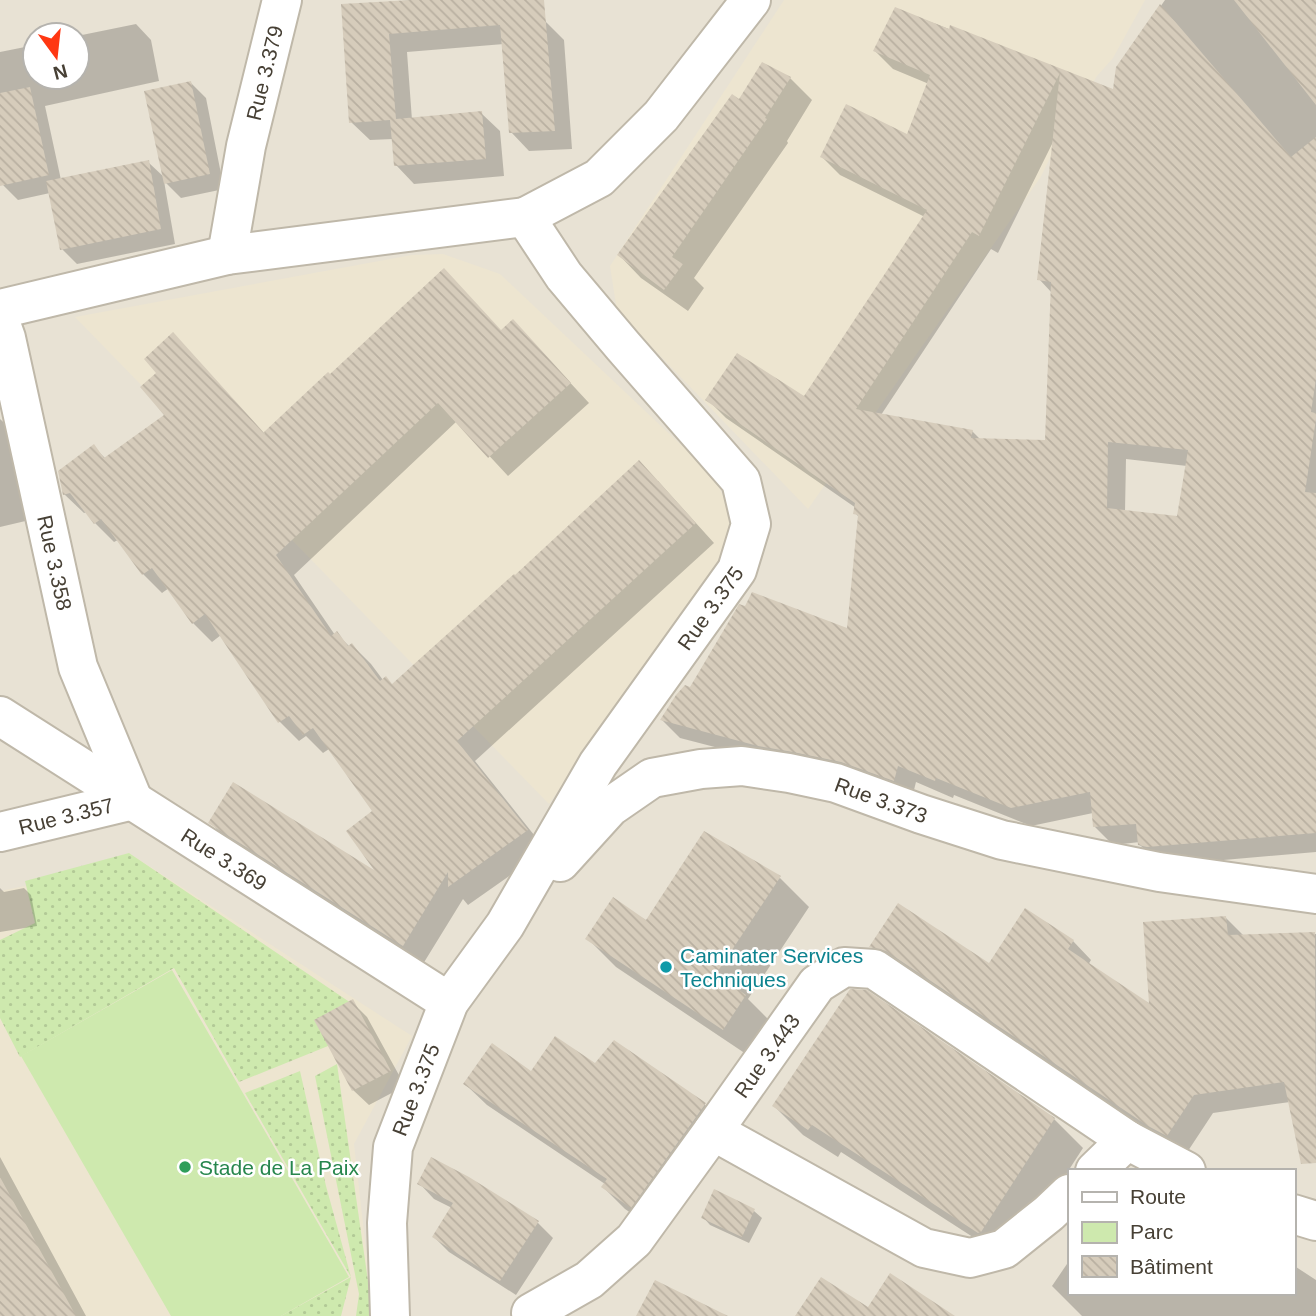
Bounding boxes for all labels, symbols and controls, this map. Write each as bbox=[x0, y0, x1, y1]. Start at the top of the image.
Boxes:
north arrow bbox=[21, 21, 91, 91]
street label: Rue 3.379 bbox=[241, 23, 287, 123]
text: N bbox=[51, 60, 70, 84]
street label: Rue 3.358 bbox=[34, 513, 77, 612]
street label: Rue 3.375 bbox=[672, 562, 747, 654]
street label: Rue 3.373 bbox=[832, 772, 930, 827]
street label: Rue 3.357 bbox=[16, 793, 116, 839]
street label: Rue 3.369 bbox=[177, 823, 271, 895]
place label: Caminater Services Techniques bbox=[680, 944, 863, 991]
marker: Caminater Services Techniques bbox=[658, 959, 674, 975]
street label: Rue 3.443 bbox=[729, 1009, 804, 1102]
street label: Rue 3.375 bbox=[387, 1040, 443, 1139]
place label: Stade de La Paix bbox=[199, 1156, 359, 1179]
marker: Stade de La Paix bbox=[177, 1159, 193, 1175]
legend bbox=[1068, 1169, 1295, 1295]
text: Route bbox=[1130, 1185, 1186, 1208]
text: Parc bbox=[1130, 1220, 1173, 1243]
text: Bâtiment bbox=[1130, 1255, 1213, 1278]

